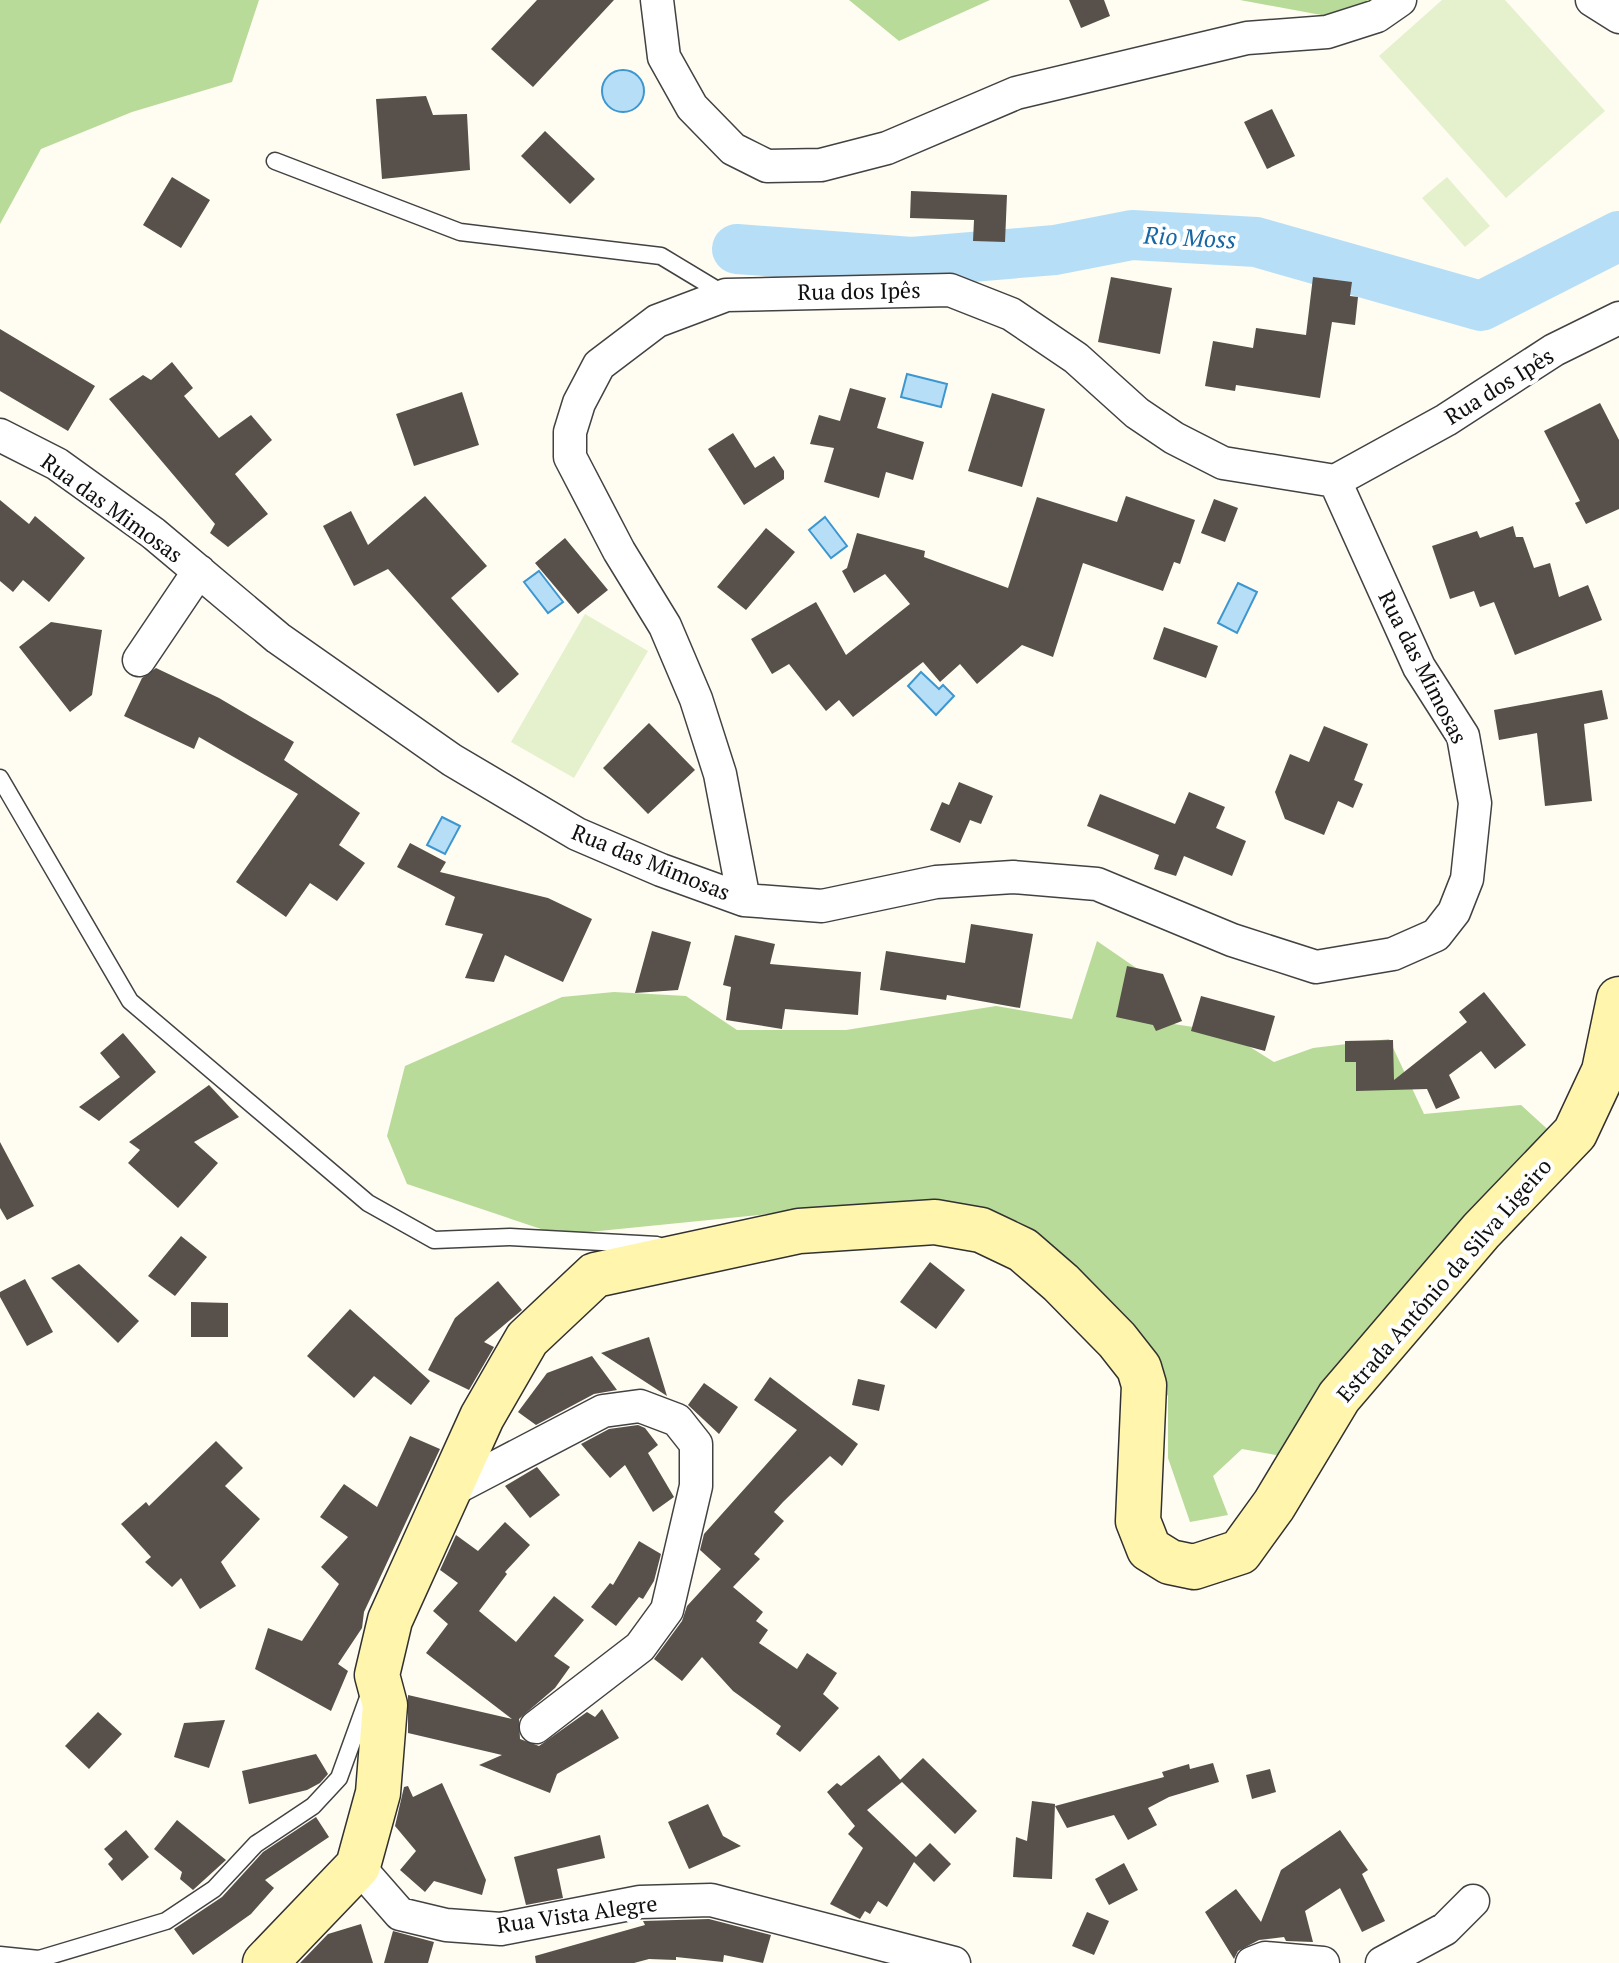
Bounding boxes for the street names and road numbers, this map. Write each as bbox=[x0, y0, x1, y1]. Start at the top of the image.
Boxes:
street label: Rua dos Ipês bbox=[797, 275, 921, 306]
street label: Rua dos Ipês bbox=[1439, 341, 1559, 430]
street label: Rua das Mimosas bbox=[36, 446, 189, 569]
street label: Rua das Mimosas bbox=[1372, 585, 1475, 748]
street label: Rua das Mimosas bbox=[568, 817, 735, 907]
street label: Estrada Antônio da Silva Ligeiro bbox=[1330, 1152, 1558, 1408]
street label: Rua Vista Alegre bbox=[495, 1888, 659, 1939]

